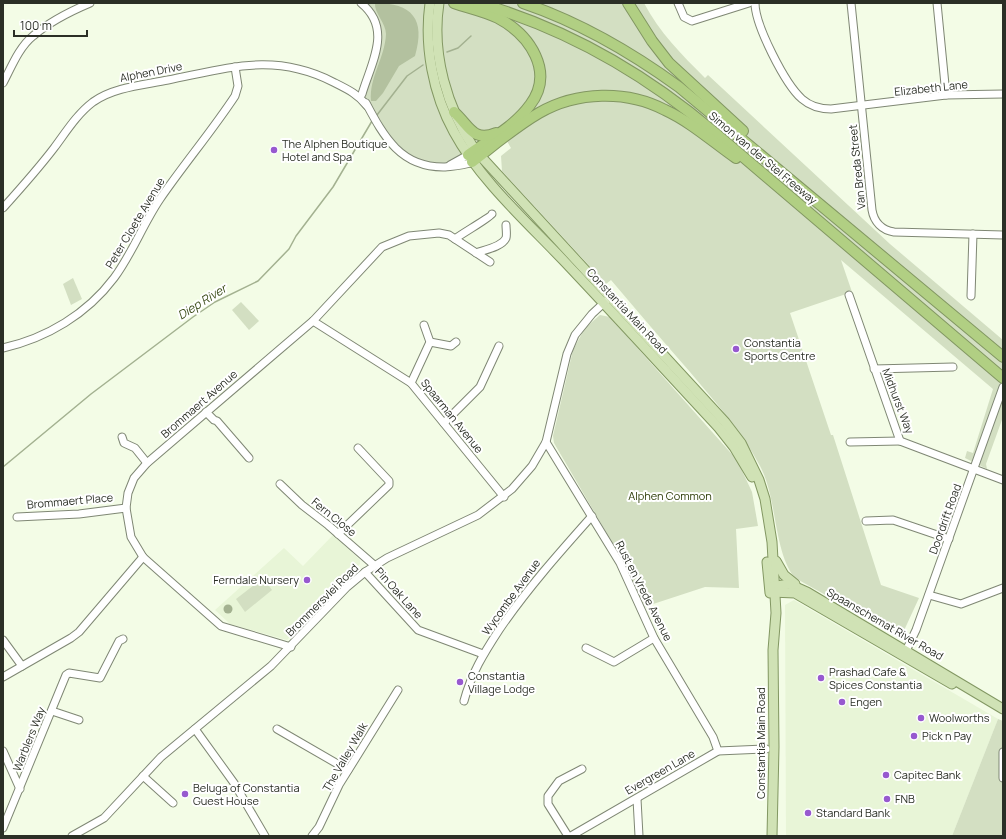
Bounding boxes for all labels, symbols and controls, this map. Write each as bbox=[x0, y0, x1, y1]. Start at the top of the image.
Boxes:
scale bar bbox=[14, 12, 87, 38]
text: 100 m bbox=[20, 17, 52, 34]
street label: Alphen Drive bbox=[118, 58, 184, 85]
street label: Elizabeth Lane bbox=[893, 76, 969, 99]
street label: Simon van der Stel Freeway bbox=[706, 108, 821, 208]
street label: Van Breda Street bbox=[845, 124, 868, 210]
place label: The Alphen Boutique Hotel and Spa bbox=[282, 136, 388, 164]
marker: The Alphen Boutique Hotel and Spa bbox=[269, 145, 279, 155]
street label: Peter Cloete Avenue bbox=[101, 174, 168, 271]
street label: Constantia Main Road bbox=[584, 265, 671, 357]
water label: Diep River bbox=[174, 279, 231, 323]
place label: Constantia Sports Centre bbox=[744, 335, 816, 363]
marker: Constantia Sports Centre bbox=[731, 344, 741, 354]
street label: Brommaert Avenue bbox=[157, 366, 240, 441]
street label: Midhurst Way bbox=[879, 366, 918, 436]
street label: Spaarman Avenue bbox=[418, 375, 487, 456]
street label: Doordrift Road bbox=[925, 482, 964, 556]
park label: Alphen Common bbox=[628, 488, 712, 503]
street label: Brommaert Place bbox=[26, 489, 114, 512]
street label: Fern Close bbox=[309, 494, 360, 540]
street label: Rust en Vrede Avenue bbox=[613, 538, 676, 644]
street label: Wycombe Avenue bbox=[478, 555, 544, 638]
street label: Brommersvlei Road bbox=[282, 560, 361, 639]
street label: Pin Oak Lane bbox=[372, 564, 427, 622]
place label: Ferndale Nursery bbox=[213, 572, 299, 587]
marker: Ferndale Nursery bbox=[302, 575, 312, 585]
street label: Spaanschemat River Road bbox=[824, 584, 946, 663]
place label: Prashad Cafe & Spices Constantia bbox=[829, 664, 922, 692]
place label: Constantia Village Lodge bbox=[468, 668, 536, 696]
marker: Prashad Cafe & Spices Constantia bbox=[816, 673, 826, 683]
marker: Constantia Village Lodge bbox=[455, 677, 465, 687]
street label: Constantia Main Road bbox=[753, 687, 768, 799]
place label: Engen bbox=[850, 694, 882, 709]
marker: Engen bbox=[837, 697, 847, 707]
street label: Warblers Way bbox=[9, 704, 48, 773]
place label: Woolworths bbox=[929, 710, 990, 725]
marker: Woolworths bbox=[916, 713, 926, 723]
street label: The Valley Walk bbox=[319, 719, 371, 794]
place label: Pick n Pay bbox=[922, 728, 972, 743]
marker: Pick n Pay bbox=[909, 731, 919, 741]
street label: Evergreen Lane bbox=[622, 745, 698, 798]
place label: Capitec Bank bbox=[894, 767, 961, 782]
marker: Capitec Bank bbox=[881, 770, 891, 780]
place label: Beluga of Constantia Guest House bbox=[193, 780, 300, 808]
marker: Beluga of Constantia Guest House bbox=[180, 789, 190, 799]
place label: FNB bbox=[895, 791, 915, 806]
marker: FNB bbox=[882, 794, 892, 804]
place label: Standard Bank bbox=[816, 805, 890, 820]
marker: Standard Bank bbox=[803, 808, 813, 818]

